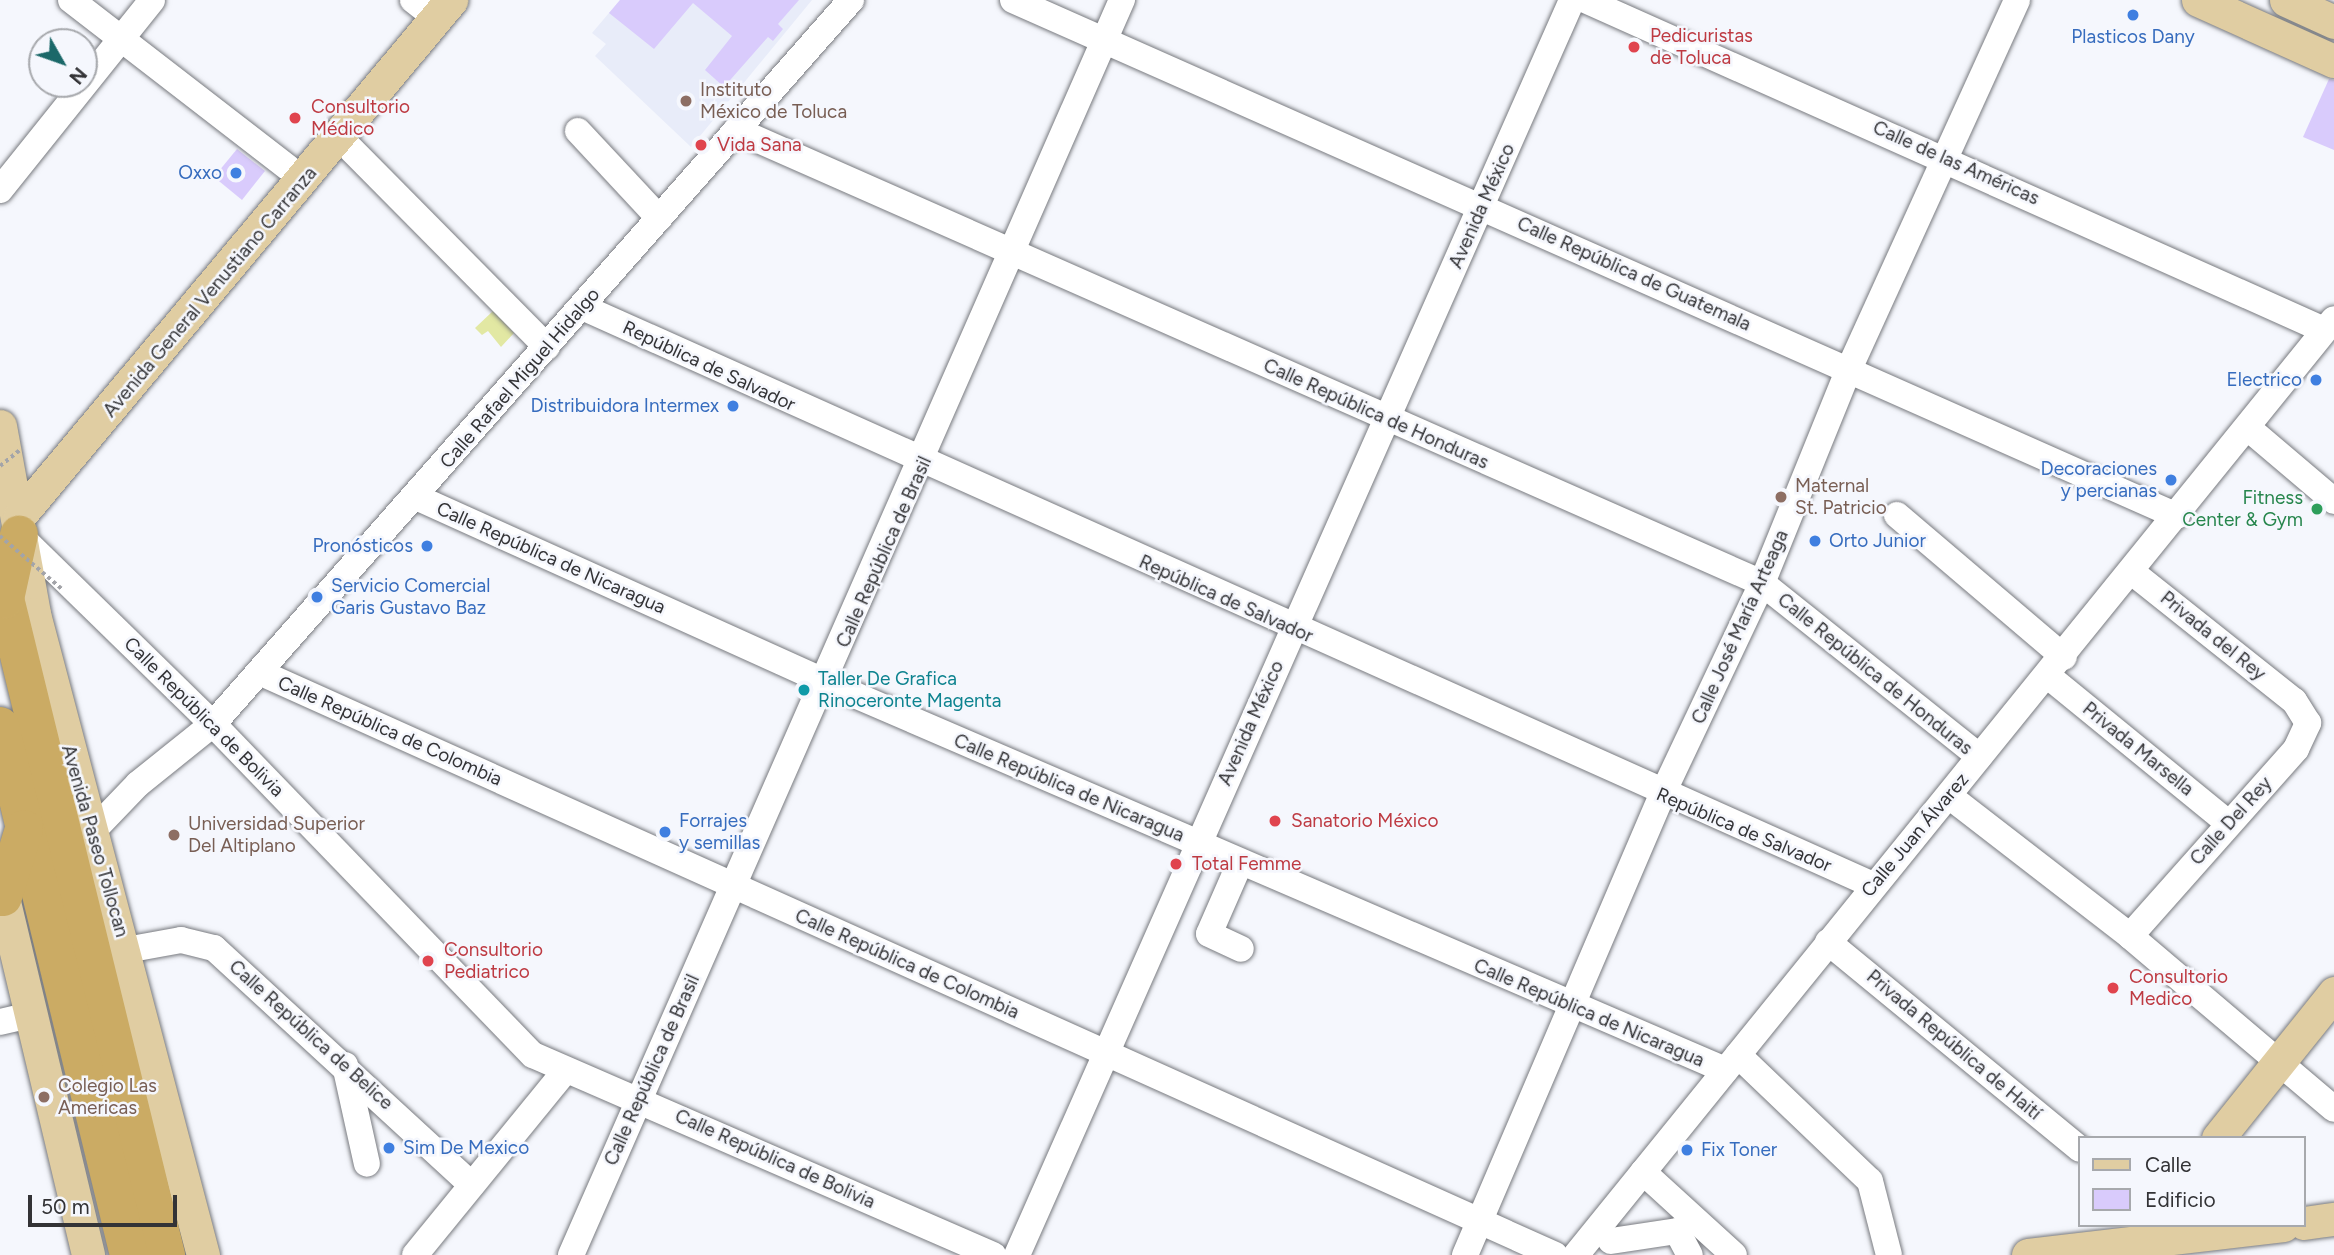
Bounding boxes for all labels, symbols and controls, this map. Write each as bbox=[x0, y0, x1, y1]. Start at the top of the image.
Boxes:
marker: Plasticos Dany bbox=[2125, 7, 2141, 23]
place label: Pedicuristas de Toluca bbox=[1650, 25, 1753, 69]
place label: Plasticos Dany bbox=[2071, 26, 2195, 48]
north arrow bbox=[28, 28, 98, 98]
marker: Pedicuristas de Toluca bbox=[1624, 37, 1644, 57]
text: N bbox=[64, 63, 91, 89]
place label: Instituto México de Toluca bbox=[700, 79, 847, 123]
marker: Instituto México de Toluca bbox=[678, 93, 694, 109]
place label: Consultorio Médico bbox=[311, 96, 410, 140]
marker: Consultorio Médico bbox=[285, 108, 305, 128]
street label: Calle de las Américas bbox=[1869, 116, 2043, 210]
place label: Vida Sana bbox=[717, 134, 802, 156]
marker: Vida Sana bbox=[691, 135, 711, 155]
street label: Avenida México bbox=[1444, 140, 1520, 272]
street label: Avenida General Venustiano Carranza bbox=[98, 162, 322, 422]
place label: Oxxo bbox=[178, 162, 222, 184]
marker: Oxxo bbox=[228, 165, 244, 181]
street label: Calle República de Guatemala bbox=[1514, 212, 1754, 336]
street label: Calle Rafael Miguel Hidalgo bbox=[435, 283, 605, 473]
street label: República de Salvador bbox=[619, 316, 799, 416]
street label: Calle República de Honduras bbox=[1260, 354, 1492, 474]
place label: Electrico bbox=[2227, 369, 2302, 391]
marker: Electrico bbox=[2308, 372, 2324, 388]
place label: Distribuidora Intermex bbox=[530, 395, 719, 417]
marker: Distribuidora Intermex bbox=[725, 398, 741, 414]
street label: Calle República de Brasil bbox=[832, 453, 936, 651]
place label: Decoraciones y percianas bbox=[2041, 458, 2157, 502]
marker: Decoraciones y percianas bbox=[2163, 472, 2179, 488]
place label: Maternal St. Patricio bbox=[1795, 475, 1887, 519]
place label: Fitness Center & Gym bbox=[2182, 487, 2303, 531]
marker: Maternal St. Patricio bbox=[1773, 489, 1789, 505]
street label: Calle República de Nicaragua bbox=[433, 497, 669, 619]
marker: Fitness Center & Gym bbox=[2309, 501, 2325, 517]
street label: Calle José María Arteaga bbox=[1687, 527, 1793, 727]
place label: Orto Junior bbox=[1829, 530, 1926, 552]
marker: Orto Junior bbox=[1807, 533, 1823, 549]
place label: Pronósticos bbox=[312, 535, 413, 557]
marker: Pronósticos bbox=[419, 538, 435, 554]
street label: República de Salvador bbox=[1135, 550, 1317, 648]
place label: Servicio Comercial Garis Gustavo Baz bbox=[331, 575, 490, 619]
street label: Privada del Rey bbox=[2156, 587, 2270, 685]
street label: Calle República de Honduras bbox=[1773, 588, 1977, 760]
marker: Servicio Comercial Garis Gustavo Baz bbox=[309, 589, 325, 605]
street label: Calle República de Bolivia bbox=[119, 632, 289, 802]
street label: Avenida México bbox=[1213, 657, 1289, 789]
place label: Taller De Grafica Rinoceronte Magenta bbox=[818, 668, 1002, 712]
street label: Calle República de Colombia bbox=[274, 671, 506, 791]
marker: Taller De Grafica Rinoceronte Magenta bbox=[796, 682, 812, 698]
street label: Privada Marsella bbox=[2078, 697, 2198, 801]
street label: Calle República de Nicaragua bbox=[950, 729, 1188, 847]
street label: Avenida Paseo Tollocan bbox=[57, 742, 133, 940]
street label: Calle Juan Álvarez bbox=[1857, 768, 1973, 902]
street label: Calle Del Rey bbox=[2185, 772, 2277, 870]
street label: República de Salvador bbox=[1653, 783, 1835, 877]
place label: Forrajes y semillas bbox=[679, 810, 760, 854]
place label: Sanatorio México bbox=[1291, 810, 1438, 832]
marker: Sanatorio México bbox=[1265, 811, 1285, 831]
place label: Universidad Superior Del Altiplano bbox=[188, 813, 365, 857]
marker: Forrajes y semillas bbox=[657, 824, 673, 840]
marker: Universidad Superior Del Altiplano bbox=[166, 827, 182, 843]
place label: Total Femme bbox=[1192, 853, 1301, 875]
marker: Total Femme bbox=[1166, 854, 1186, 874]
street label: Calle República de Colombia bbox=[791, 904, 1023, 1024]
place label: Consultorio Pediatrico bbox=[444, 939, 543, 983]
marker: Consultorio Pediatrico bbox=[418, 951, 438, 971]
street label: Calle República de Nicaragua bbox=[1470, 954, 1708, 1072]
street label: Calle República de Belice bbox=[224, 955, 398, 1115]
street label: Privada República de Haití bbox=[1862, 965, 2046, 1125]
place label: Consultorio Medico bbox=[2129, 966, 2228, 1010]
street label: Calle República de Brasil bbox=[600, 971, 704, 1169]
marker: Consultorio Medico bbox=[2103, 978, 2123, 998]
place label: Colegio Las Americas bbox=[58, 1075, 157, 1119]
marker: Colegio Las Americas bbox=[36, 1089, 52, 1105]
street label: Calle República de Bolivia bbox=[671, 1105, 879, 1213]
legend bbox=[2078, 1136, 2306, 1227]
place label: Sim De Mexico bbox=[403, 1137, 529, 1159]
place label: Fix Toner bbox=[1701, 1139, 1777, 1161]
marker: Sim De Mexico bbox=[381, 1140, 397, 1156]
marker: Fix Toner bbox=[1679, 1142, 1695, 1158]
text: Calle bbox=[2145, 1152, 2192, 1177]
scale bar bbox=[32, 1182, 180, 1226]
text: Edificio bbox=[2145, 1187, 2216, 1212]
text: 50 m bbox=[41, 1194, 90, 1219]

